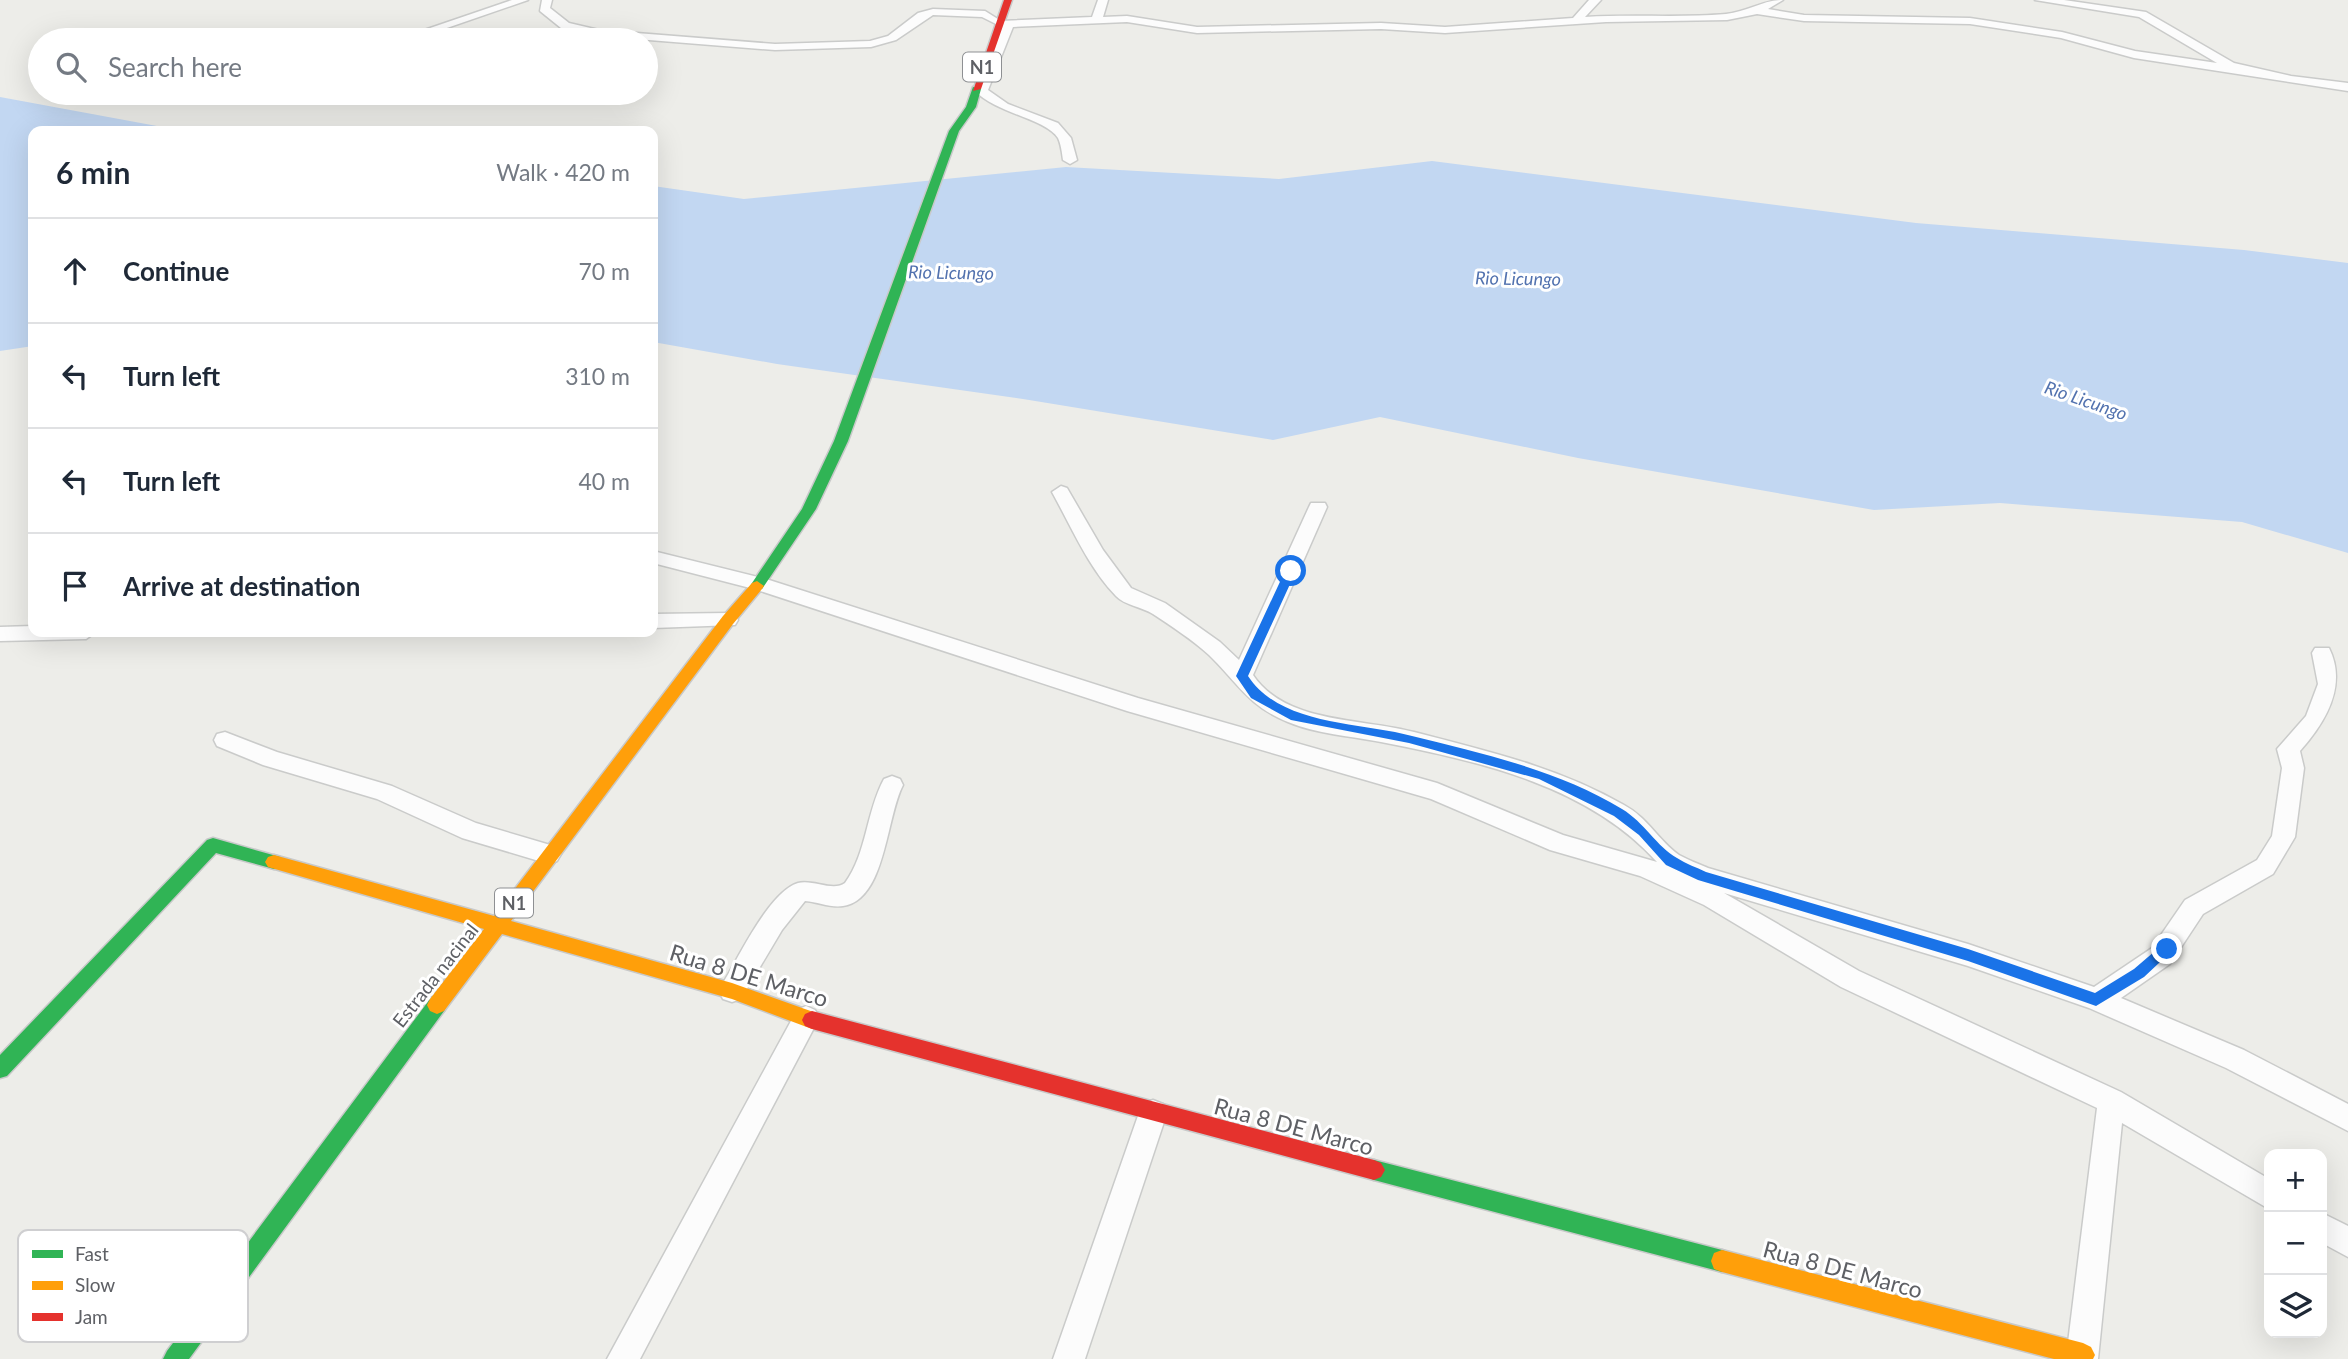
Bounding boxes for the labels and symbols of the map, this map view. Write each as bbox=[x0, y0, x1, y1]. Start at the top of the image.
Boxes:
road number: N1 bbox=[963, 52, 1001, 82]
water label: Rio Licungo bbox=[908, 260, 994, 284]
water label: Rio Licungo bbox=[1475, 266, 1561, 290]
water label: Rio Licungo bbox=[2042, 376, 2130, 424]
route start bbox=[1275, 555, 1306, 586]
road number: N1 bbox=[495, 888, 533, 918]
street label: Estrada nacinal bbox=[387, 919, 483, 1031]
route end bbox=[2151, 933, 2182, 964]
street label: Rua 8 DE Marco bbox=[666, 938, 832, 1012]
street label: Rua 8 DE Marco bbox=[1211, 1091, 1377, 1161]
legend bbox=[18, 1230, 248, 1342]
street label: Rua 8 DE Marco bbox=[1760, 1234, 1926, 1304]
text: Fast bbox=[75, 1242, 109, 1265]
text: Slow bbox=[75, 1273, 115, 1296]
text: Jam bbox=[75, 1305, 108, 1328]

